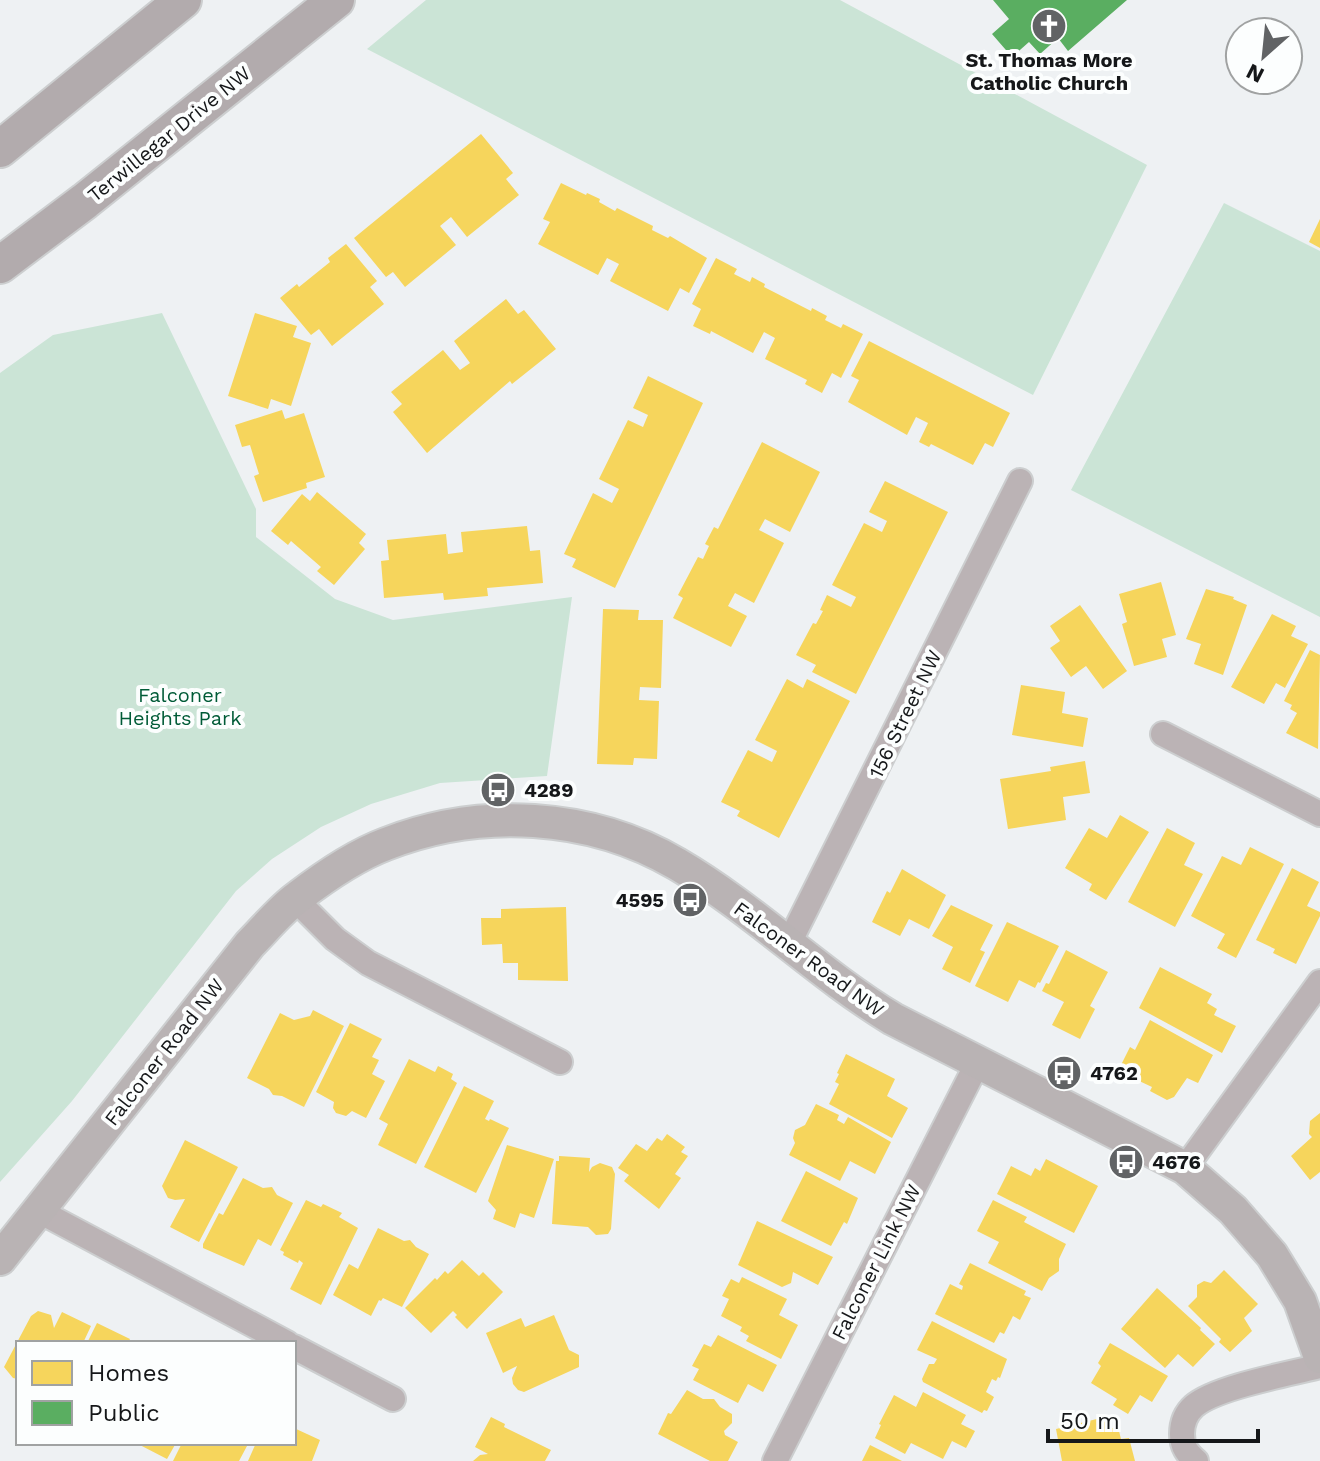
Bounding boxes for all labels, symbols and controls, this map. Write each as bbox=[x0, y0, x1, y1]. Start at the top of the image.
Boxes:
church icon: St. Thomas More Catholic Church bbox=[1030, 7, 1068, 45]
north arrow bbox=[1224, 16, 1304, 96]
place label: St. Thomas More Catholic Church bbox=[965, 48, 1133, 95]
text: N bbox=[1242, 59, 1268, 88]
street label: Terwillegar Drive NW bbox=[83, 61, 255, 207]
street label: 156 Street NW bbox=[864, 646, 946, 782]
park label: Falconer Heights Park bbox=[118, 683, 242, 730]
bus stop icon: 4289 bbox=[479, 771, 517, 809]
place label: 4289 bbox=[524, 778, 573, 802]
bus stop icon: 4595 bbox=[671, 881, 709, 919]
place label: 4595 bbox=[616, 888, 664, 912]
street label: Falconer Road NW bbox=[729, 896, 889, 1022]
street label: Falconer Road NW bbox=[99, 974, 229, 1130]
bus stop icon: 4762 bbox=[1045, 1054, 1083, 1092]
place label: 4762 bbox=[1090, 1061, 1138, 1085]
bus stop icon: 4676 bbox=[1107, 1143, 1145, 1181]
place label: 4676 bbox=[1152, 1150, 1201, 1174]
street label: Falconer Link NW bbox=[826, 1180, 926, 1344]
legend bbox=[16, 1341, 296, 1445]
text: Homes bbox=[88, 1359, 169, 1387]
scale bar bbox=[1048, 1393, 1258, 1443]
text: Public bbox=[88, 1399, 160, 1427]
text: 50 m bbox=[1060, 1407, 1120, 1435]

